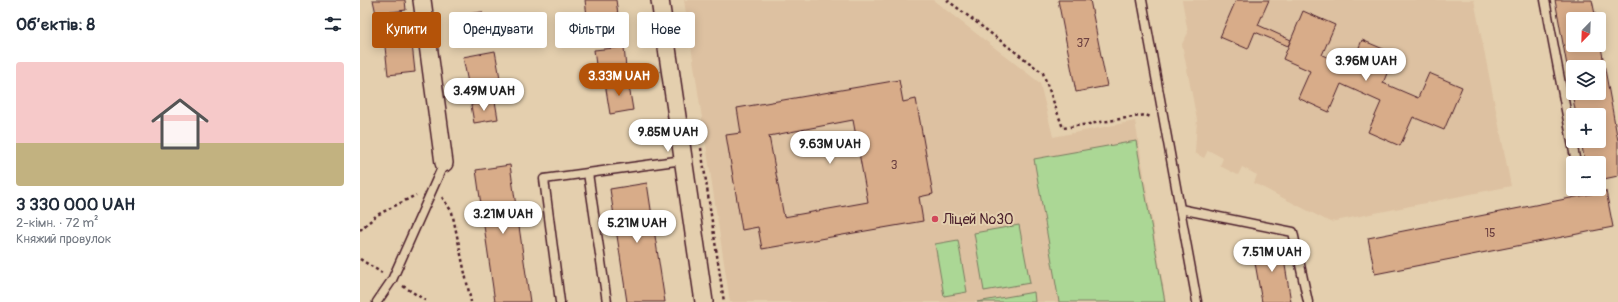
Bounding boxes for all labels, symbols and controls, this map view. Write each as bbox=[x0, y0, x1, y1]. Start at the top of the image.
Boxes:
chip: Купити bbox=[372, 12, 441, 48]
chip: Орендувати bbox=[449, 12, 547, 48]
chip: Фільтри bbox=[555, 12, 629, 48]
chip: Нове bbox=[637, 12, 695, 48]
north arrow bbox=[1566, 12, 1606, 52]
map controls bbox=[1566, 12, 1606, 196]
icon: filters bbox=[322, 13, 344, 35]
text: Об’єктів: 8 bbox=[16, 14, 95, 35]
house number: 37 bbox=[1076, 36, 1090, 51]
pin: 3.96M UAH bbox=[1320, 48, 1412, 82]
text: 3.96M UAH bbox=[1335, 53, 1397, 69]
button: layers bbox=[1566, 60, 1606, 100]
pin: 3.33M UAH bbox=[573, 63, 665, 97]
text: 3.33M UAH bbox=[588, 68, 650, 84]
pin: 3.49M UAH bbox=[438, 78, 530, 112]
text: 3.49M UAH bbox=[453, 83, 515, 99]
icon: home bbox=[144, 88, 216, 160]
button: + bbox=[1566, 108, 1606, 148]
pin: 9.85M UAH bbox=[622, 119, 714, 153]
text: 9.85M UAH bbox=[638, 124, 698, 140]
pin: 9.63M UAH bbox=[784, 131, 876, 165]
text: 9.63M UAH bbox=[799, 136, 861, 152]
button: − bbox=[1566, 156, 1606, 196]
house number: 3 bbox=[891, 158, 898, 173]
text: 3 330 000 UAH bbox=[16, 194, 135, 215]
pin: 3.21M UAH bbox=[457, 201, 549, 235]
text: 3.21M UAH bbox=[473, 206, 533, 222]
pin: 5.21M UAH bbox=[591, 210, 683, 244]
place label: Ліцей №30 bbox=[942, 211, 1014, 228]
marker: Ліцей №30 bbox=[930, 214, 940, 224]
text: 2-кімн. · 72 m² bbox=[16, 215, 99, 231]
text: 5.21M UAH bbox=[607, 215, 667, 231]
house number: 15 bbox=[1484, 226, 1496, 241]
text: Княжий провулок bbox=[16, 231, 111, 247]
pin: 7.51M UAH bbox=[1226, 239, 1318, 273]
text: 7.51M UAH bbox=[1242, 244, 1302, 260]

